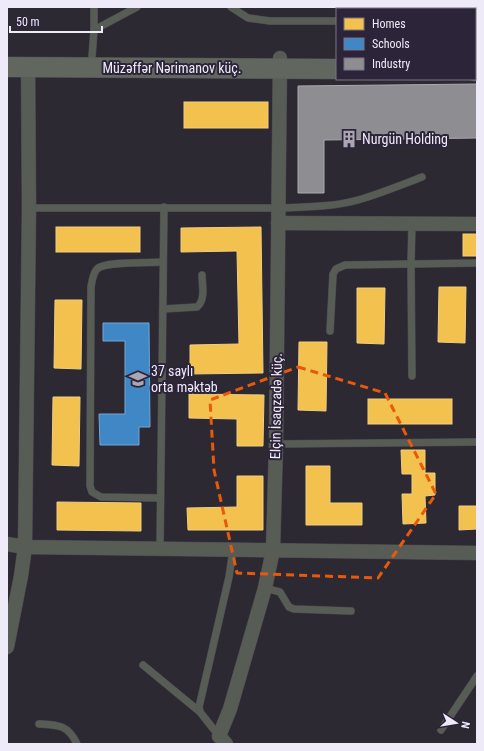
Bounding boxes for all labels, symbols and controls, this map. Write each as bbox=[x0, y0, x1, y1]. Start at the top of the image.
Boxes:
scale bar bbox=[10, 8, 102, 34]
legend bbox=[336, 8, 476, 80]
text: 50 m bbox=[16, 15, 40, 29]
text: Homes bbox=[372, 17, 406, 31]
text: Schools bbox=[372, 37, 410, 51]
text: Industry bbox=[372, 57, 410, 71]
street label: Müzəffər Nərimanov küç. bbox=[103, 60, 241, 76]
building icon: Nurgün Holding bbox=[339, 129, 359, 149]
place label: Nurgün Holding bbox=[362, 131, 448, 147]
street label: Elçin İsaqzadə küç. bbox=[267, 353, 285, 459]
place label: 37 saylı orta məktəb bbox=[151, 363, 218, 395]
school or university icon: 37 saylı orta məktəb bbox=[128, 369, 148, 389]
north arrow bbox=[436, 703, 476, 743]
text: N bbox=[458, 720, 472, 730]

